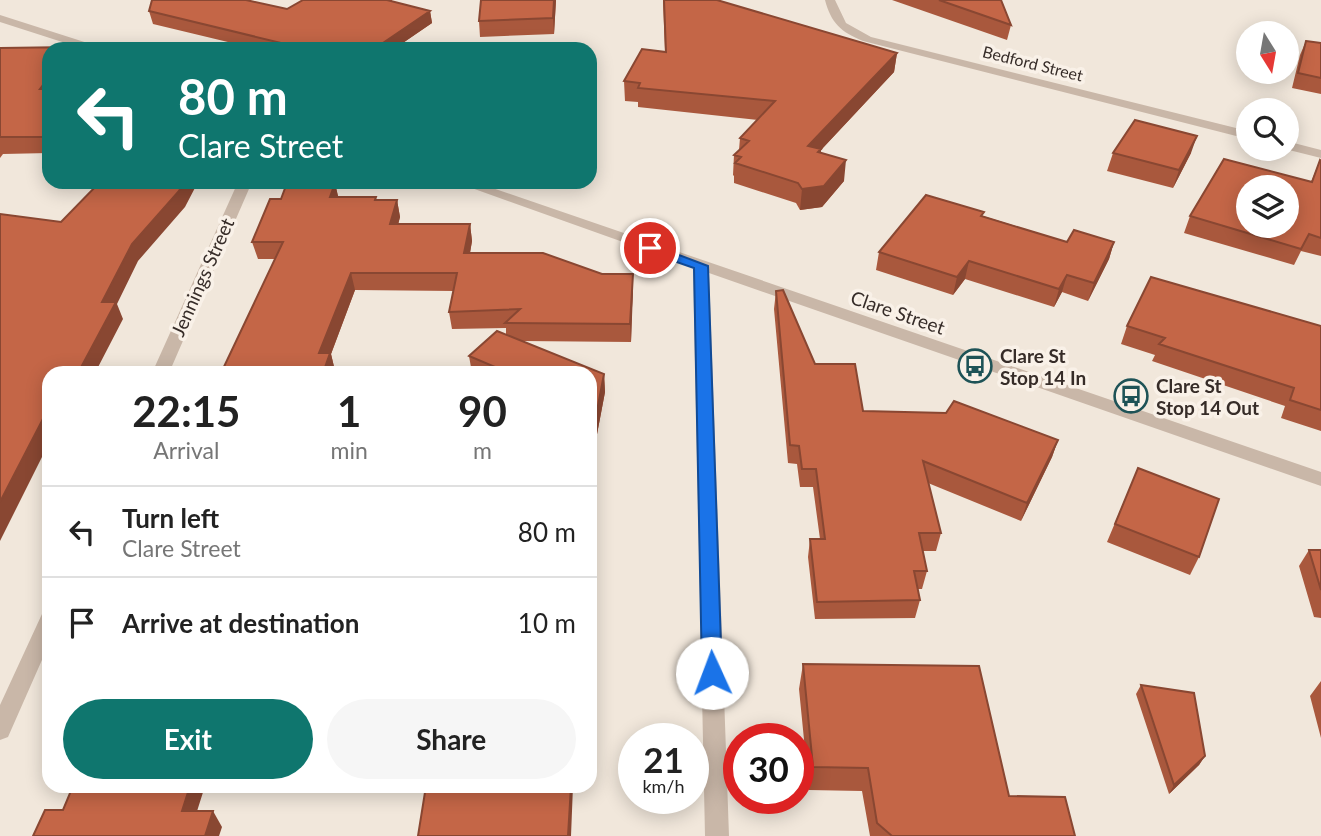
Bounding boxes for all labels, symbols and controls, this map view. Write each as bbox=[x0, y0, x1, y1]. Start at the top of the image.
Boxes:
north arrow bbox=[1236, 21, 1298, 84]
map controls bbox=[1236, 21, 1299, 238]
street label: Bedford Street bbox=[981, 41, 1085, 85]
text: 80 m bbox=[178, 67, 288, 125]
icon: left bbox=[63, 70, 154, 161]
button: search bbox=[1236, 98, 1299, 161]
text: Clare Street bbox=[178, 126, 343, 165]
button: layers bbox=[1236, 175, 1299, 238]
street label: Jennings Street bbox=[166, 214, 238, 340]
pin bbox=[620, 218, 680, 278]
icon: arrive bbox=[631, 229, 669, 267]
street label: Clare Street bbox=[848, 285, 948, 339]
place label: Clare St Stop 14 In bbox=[1000, 344, 1086, 389]
bus stop icon: Clare St Stop 14 In bbox=[956, 347, 994, 385]
place label: Clare St Stop 14 Out bbox=[1156, 374, 1259, 419]
bus stop icon: Clare St Stop 14 Out bbox=[1112, 377, 1150, 415]
text: 22:15 bbox=[132, 386, 240, 436]
text: 1 bbox=[337, 386, 361, 436]
text: 90 bbox=[458, 386, 507, 436]
text: Arrival bbox=[153, 436, 219, 464]
text: min bbox=[331, 436, 368, 464]
text: m bbox=[473, 436, 492, 464]
text: Turn left bbox=[122, 502, 219, 534]
icon: left bbox=[63, 513, 101, 551]
text: 80 m bbox=[518, 516, 576, 548]
text: Clare Street bbox=[122, 534, 241, 562]
icon: arrive bbox=[63, 604, 101, 642]
text: Arrive at destination bbox=[122, 607, 359, 639]
text: 10 m bbox=[518, 607, 576, 639]
position arrow bbox=[675, 636, 749, 710]
button: Exit bbox=[63, 699, 313, 779]
button: Share bbox=[327, 699, 576, 779]
speed limit sign: 30 bbox=[723, 723, 814, 814]
text: 21 bbox=[643, 738, 684, 780]
text: km/h bbox=[642, 775, 685, 797]

